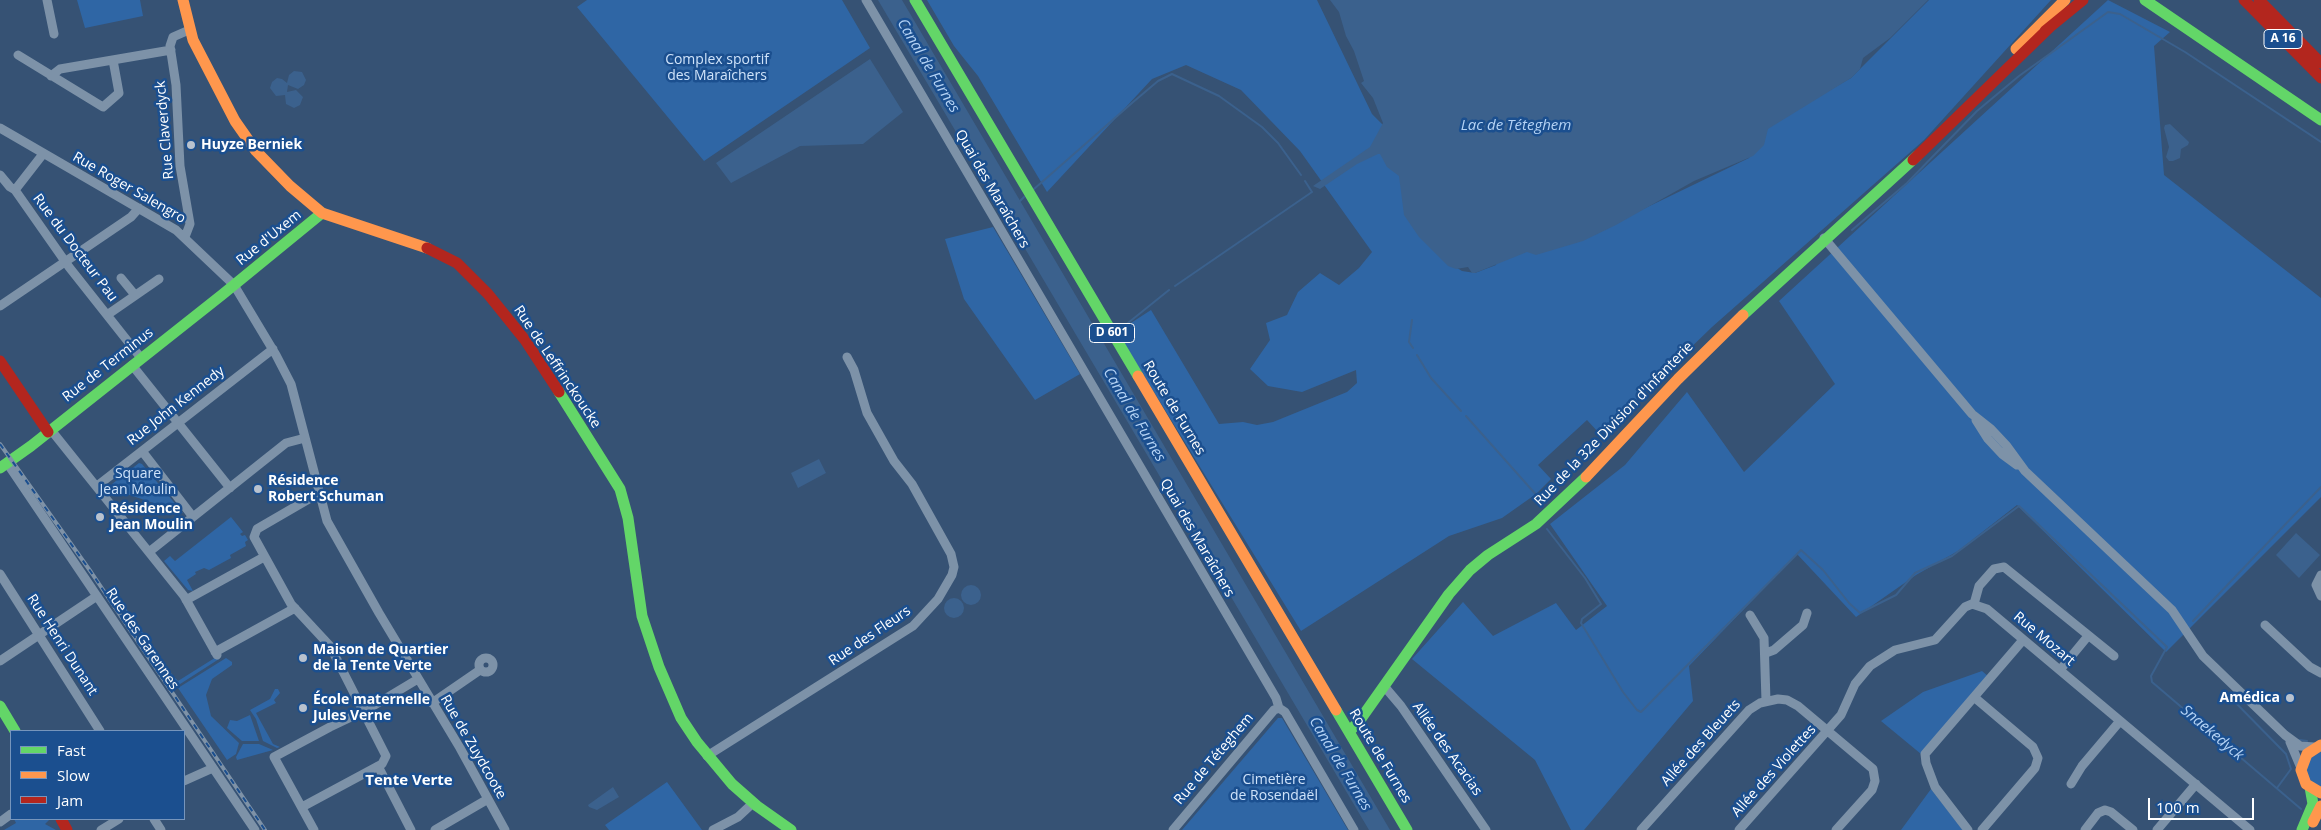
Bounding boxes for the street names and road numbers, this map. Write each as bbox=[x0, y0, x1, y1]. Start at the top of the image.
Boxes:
road number: A 16 bbox=[2264, 30, 2302, 48]
street label: Rue Claverdyck bbox=[152, 80, 178, 180]
street label: Quai des Maraîchers bbox=[951, 127, 1033, 251]
street label: Rue Roger Salengro bbox=[69, 149, 189, 227]
street label: Rue du Docteur Pau bbox=[29, 191, 121, 305]
street label: Rue d'Uxem bbox=[233, 207, 305, 269]
street label: Rue de Leffrinckoucke bbox=[510, 303, 604, 431]
road number: D 601 bbox=[1090, 323, 1134, 342]
street label: Rue de Terminus bbox=[59, 324, 157, 406]
street label: Rue de la 32e Division d'Infanterie bbox=[1531, 339, 1697, 509]
street label: Route de Furnes bbox=[1139, 358, 1209, 458]
street label: Rue John Kennedy bbox=[124, 363, 228, 449]
street label: Quai des Maraîchers bbox=[1156, 476, 1238, 600]
street label: Rue des Garennes bbox=[102, 585, 182, 693]
street label: Rue Henri Dunant bbox=[23, 591, 101, 699]
street label: Rue des Fleurs bbox=[826, 602, 914, 670]
street label: Rue Mozart bbox=[2010, 609, 2078, 669]
street label: Rue de Zuydcoote bbox=[436, 692, 510, 802]
street label: Allée des Bleuets bbox=[1658, 696, 1744, 790]
street label: Allée des Acacias bbox=[1409, 699, 1485, 799]
street label: Route de Furnes bbox=[1345, 706, 1415, 806]
street label: Rue de Téteghem bbox=[1171, 710, 1257, 808]
street label: Allée des Violettes bbox=[1728, 721, 1820, 821]

